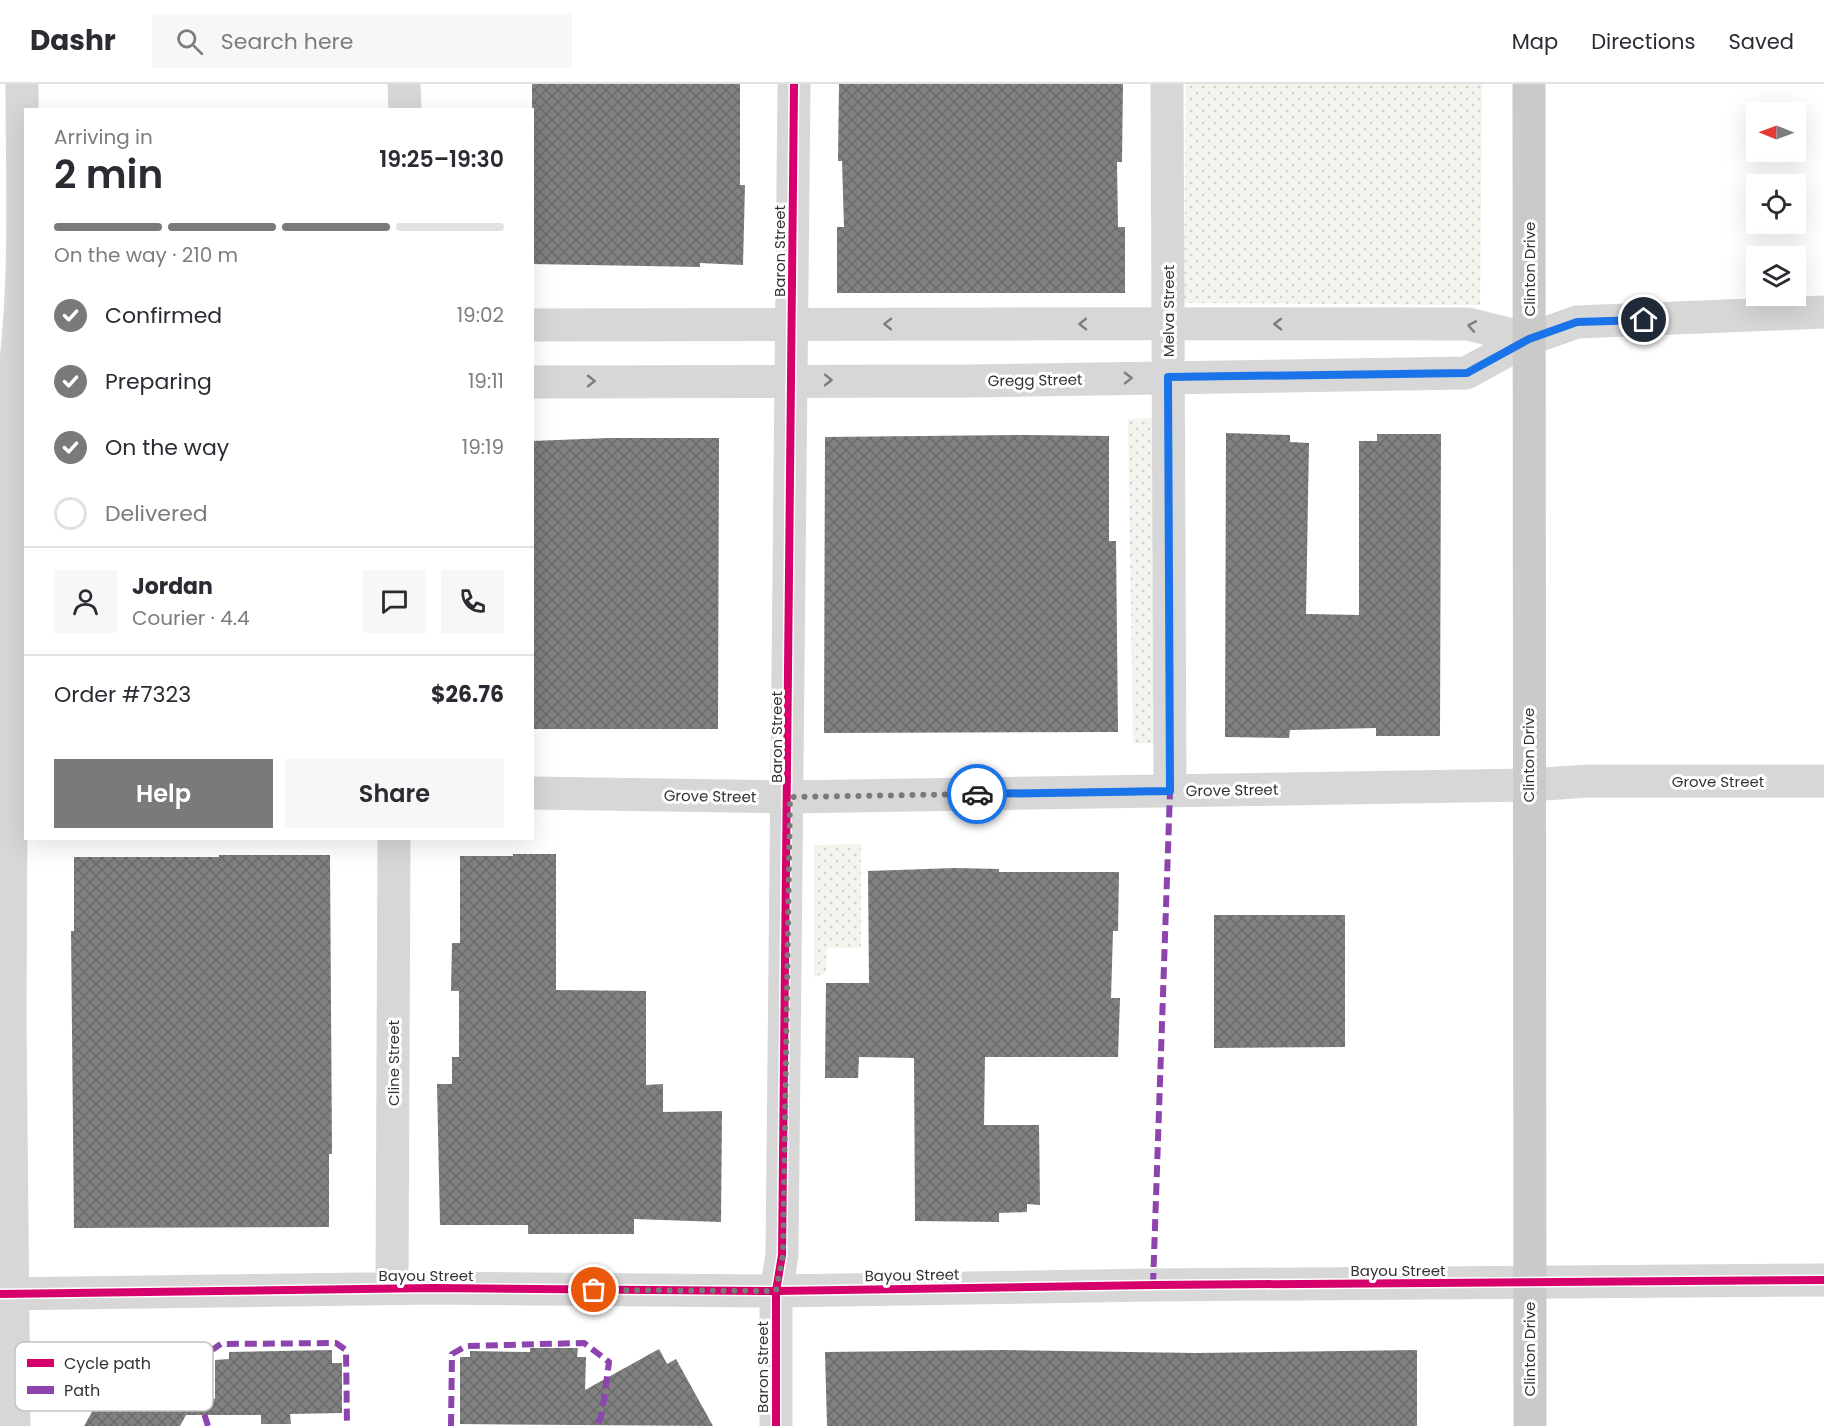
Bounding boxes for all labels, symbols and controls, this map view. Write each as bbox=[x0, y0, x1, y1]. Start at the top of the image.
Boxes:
search box bbox=[152, 14, 572, 68]
text: Dashr bbox=[30, 21, 116, 60]
icon: search bbox=[173, 25, 206, 58]
text: Search here bbox=[221, 26, 353, 57]
text: Map bbox=[1512, 27, 1558, 56]
text: Directions bbox=[1591, 27, 1695, 56]
text: Saved bbox=[1728, 27, 1794, 56]
north arrow bbox=[1746, 102, 1806, 162]
map controls bbox=[1746, 102, 1806, 306]
text: Arriving in bbox=[54, 123, 153, 151]
text: 19:25–19:30 bbox=[379, 144, 504, 175]
text: 2 min bbox=[54, 147, 163, 202]
button: locate bbox=[1746, 174, 1806, 234]
street label: Baron Street bbox=[769, 205, 790, 297]
street label: Clinton Drive bbox=[1519, 222, 1540, 316]
text: On the way · 210 m bbox=[54, 241, 238, 269]
button: layers bbox=[1746, 246, 1806, 306]
street label: Melva Street bbox=[1158, 265, 1179, 357]
pin bbox=[1618, 294, 1669, 345]
icon: check bbox=[54, 299, 87, 332]
text: Confirmed bbox=[105, 300, 222, 331]
text: 19:02 bbox=[457, 301, 504, 329]
icon: home bbox=[1627, 303, 1660, 336]
one-way arrow bbox=[883, 318, 892, 330]
one-way arrow bbox=[1078, 318, 1087, 330]
one-way arrow bbox=[1273, 318, 1282, 330]
one-way arrow bbox=[1468, 320, 1478, 333]
icon: check bbox=[54, 365, 87, 398]
text: Preparing bbox=[105, 366, 212, 397]
text: 19:11 bbox=[468, 367, 504, 395]
street label: Gregg Street bbox=[987, 369, 1083, 391]
one-way arrow bbox=[1123, 372, 1132, 384]
one-way arrow bbox=[823, 374, 832, 386]
one-way arrow bbox=[586, 375, 595, 387]
icon: check bbox=[54, 431, 87, 464]
text: On the way bbox=[105, 432, 229, 463]
text: 19:19 bbox=[462, 433, 504, 461]
text: Delivered bbox=[105, 498, 208, 529]
button: person bbox=[54, 570, 117, 633]
button: chat bbox=[363, 570, 426, 633]
button: phone bbox=[441, 570, 504, 633]
text: Jordan bbox=[132, 571, 213, 602]
text: Courier · 4.4 bbox=[132, 604, 250, 632]
text: Order #7323 bbox=[54, 679, 191, 710]
text: $26.76 bbox=[431, 679, 504, 710]
street label: Baron Street bbox=[766, 691, 787, 783]
street label: Clinton Drive bbox=[1518, 708, 1539, 802]
button: Help bbox=[54, 759, 273, 828]
button: Share bbox=[285, 759, 504, 828]
courier bbox=[947, 764, 1007, 824]
street label: Grove Street bbox=[1672, 771, 1764, 792]
icon: car bbox=[961, 778, 994, 811]
street label: Grove Street bbox=[1186, 779, 1278, 801]
street label: Grove Street bbox=[664, 785, 756, 807]
street label: Cline Street bbox=[383, 1020, 404, 1106]
street label: Bayou Street bbox=[1351, 1260, 1445, 1281]
pin bbox=[568, 1264, 619, 1315]
street label: Bayou Street bbox=[864, 1264, 960, 1286]
street label: Bayou Street bbox=[379, 1265, 473, 1286]
icon: bag bbox=[577, 1273, 610, 1306]
street label: Clinton Drive bbox=[1519, 1302, 1540, 1396]
street label: Baron Street bbox=[752, 1321, 773, 1413]
legend bbox=[15, 1342, 213, 1411]
text: Cycle path bbox=[64, 1352, 151, 1375]
text: Path bbox=[64, 1379, 100, 1402]

